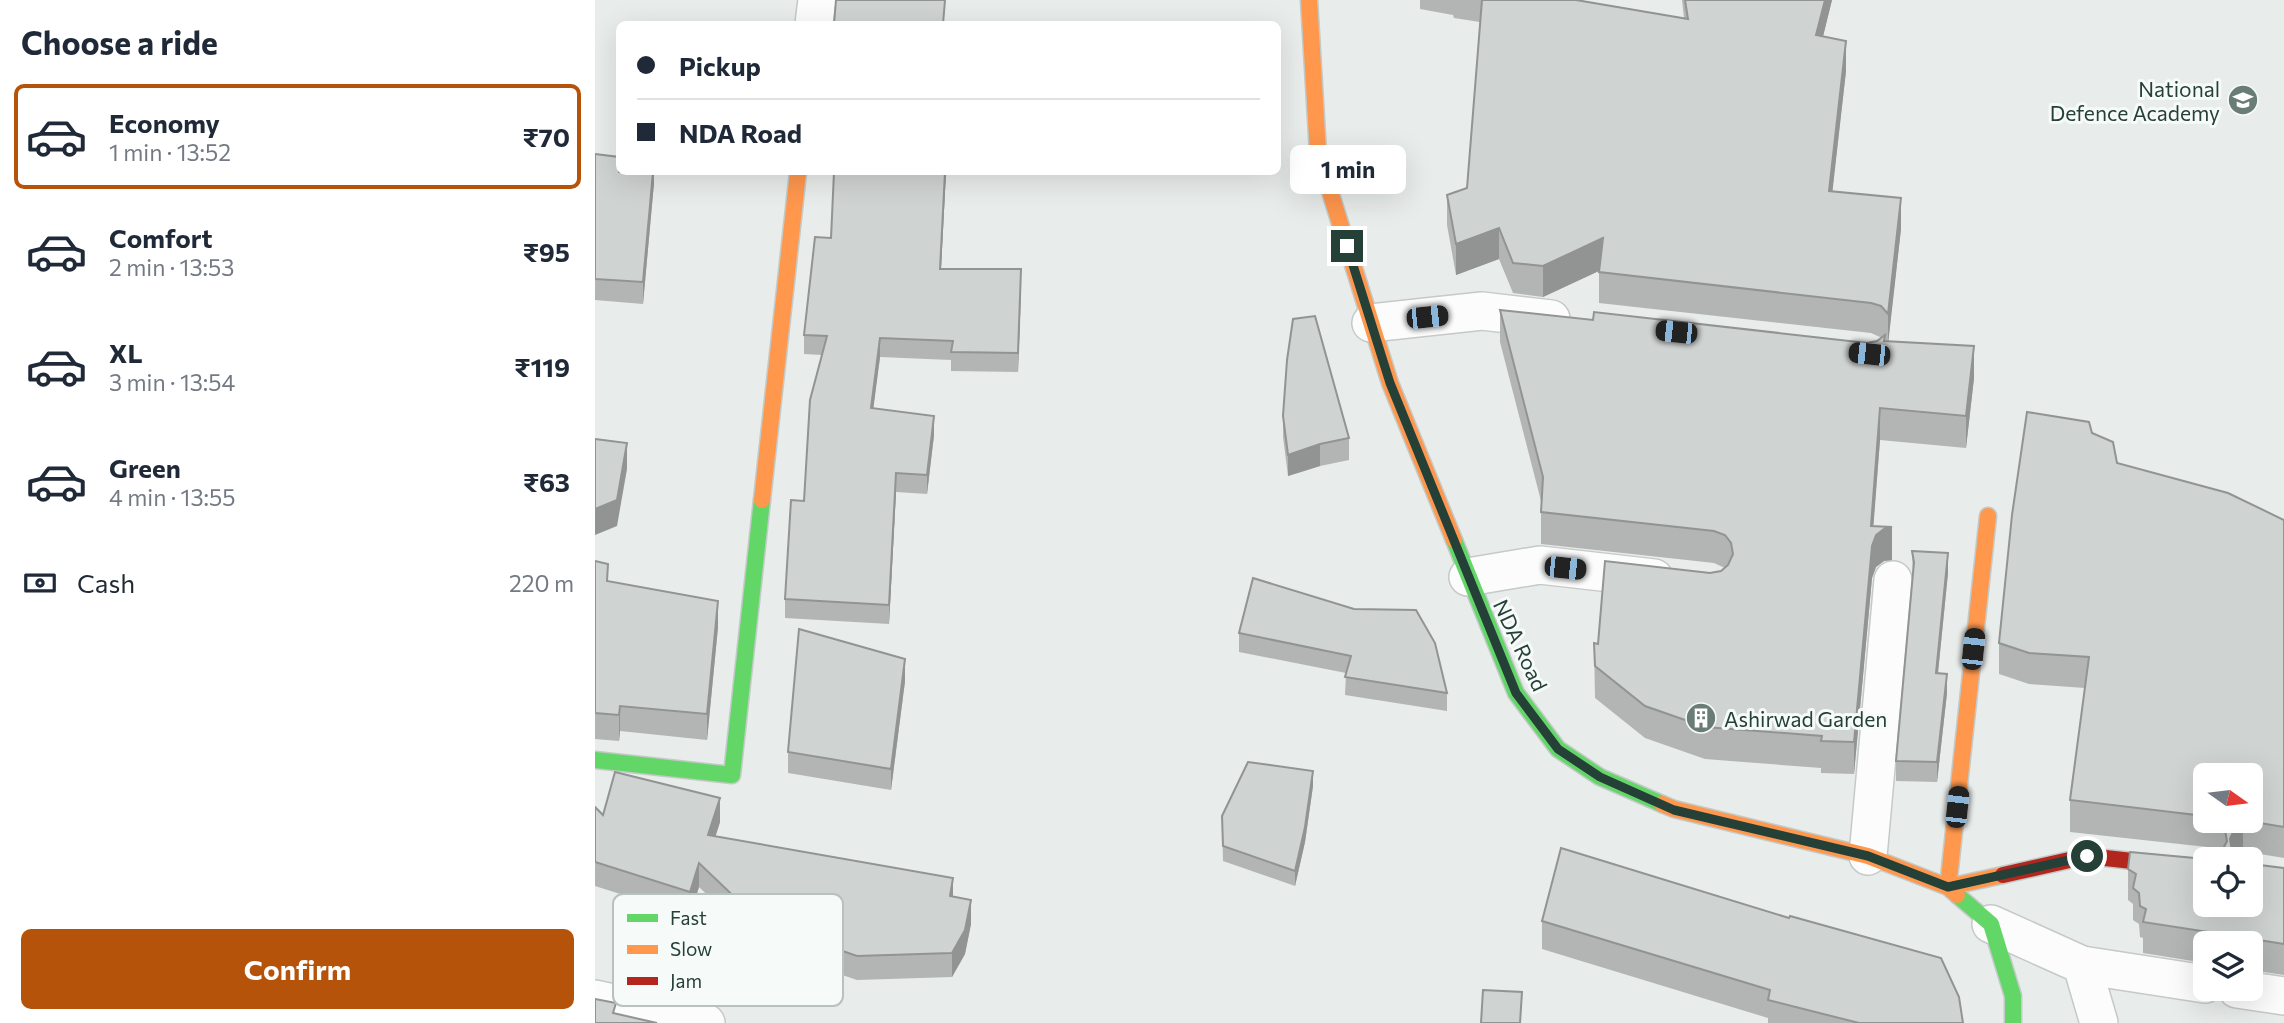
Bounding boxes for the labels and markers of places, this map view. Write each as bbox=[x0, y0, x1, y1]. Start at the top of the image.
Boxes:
place label: National Defence Academy bbox=[2050, 76, 2220, 125]
school or university icon: National Defence Academy bbox=[2226, 83, 2260, 117]
building icon: Ashirwad Garden bbox=[1684, 701, 1718, 735]
place label: Ashirwad Garden bbox=[1724, 706, 1887, 731]

